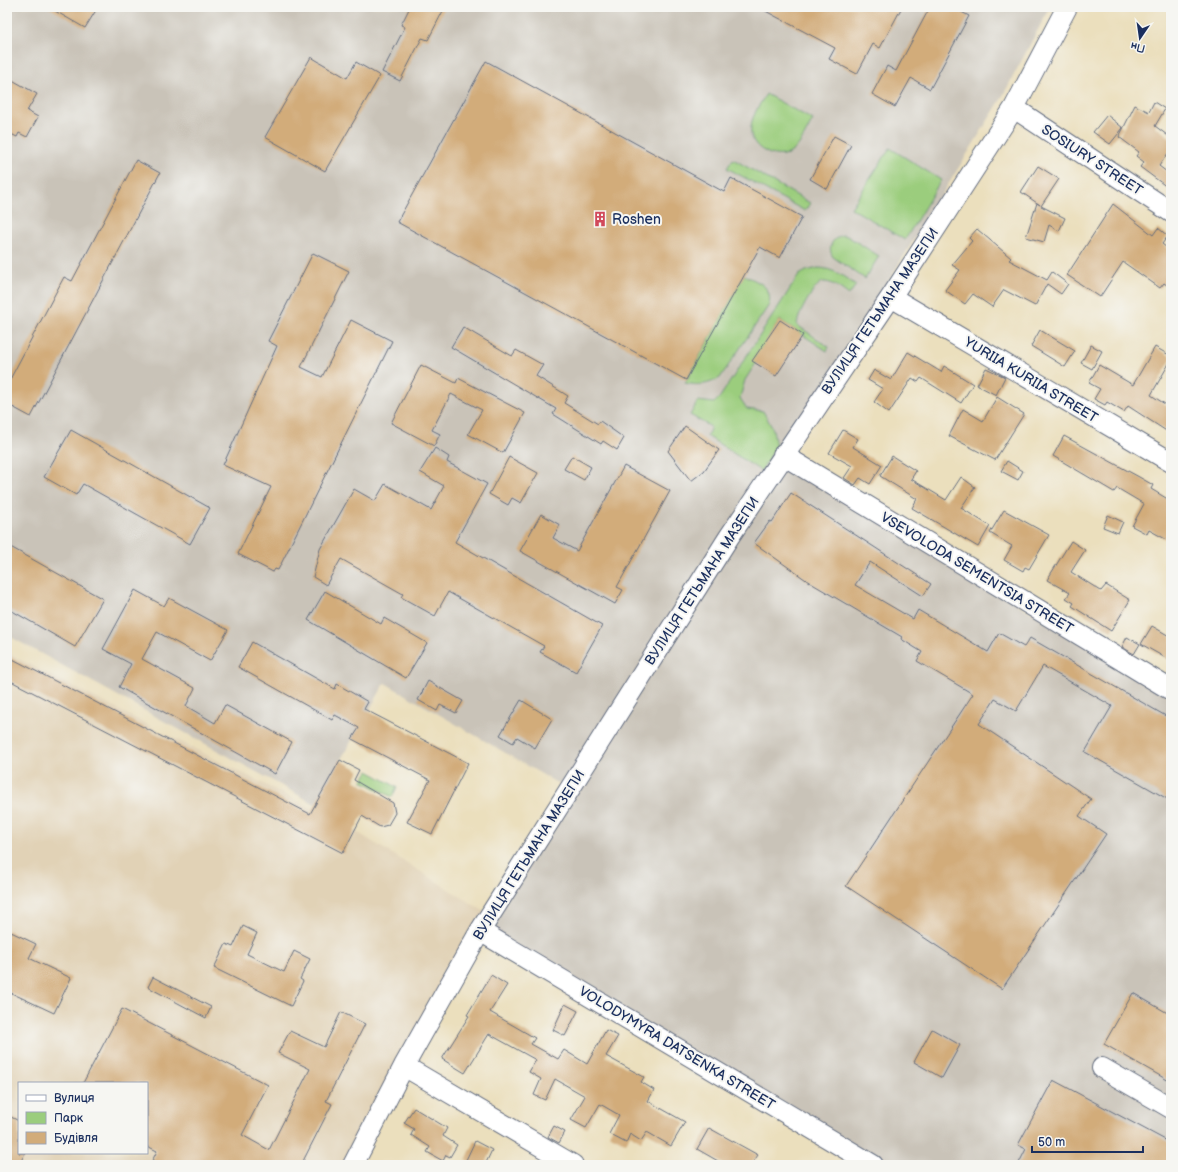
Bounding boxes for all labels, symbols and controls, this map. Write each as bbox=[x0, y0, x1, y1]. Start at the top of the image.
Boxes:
north arrow bbox=[1120, 18, 1160, 58]
text: Пн bbox=[1129, 39, 1146, 55]
street label: SOSIURY STREET bbox=[1038, 121, 1146, 199]
building icon: Roshen bbox=[591, 210, 609, 228]
place label: Roshen bbox=[612, 211, 661, 228]
street label: ВУЛИЦЯ ГЕТЬМАНА МАЗЕПИ bbox=[818, 225, 942, 397]
street label: YURIIA KURIIA STREET bbox=[960, 333, 1101, 427]
street label: ВУЛИЦЯ ГЕТЬМАНА МАЗЕПИ bbox=[641, 494, 763, 668]
street label: VSEVOLODA SEMENTSIA STREET bbox=[878, 509, 1077, 638]
street label: ВУЛИЦЯ ГЕТЬМАНА МАЗЕПИ bbox=[470, 767, 588, 943]
street label: VOLODYMYRA DATSENKA STREET bbox=[576, 983, 779, 1114]
legend bbox=[18, 1082, 148, 1154]
text: Вулиця bbox=[54, 1091, 95, 1106]
text: Парк bbox=[54, 1111, 84, 1126]
scale bar bbox=[1032, 1128, 1143, 1154]
text: Будівля bbox=[54, 1131, 98, 1146]
text: 50 m bbox=[1038, 1135, 1065, 1150]

